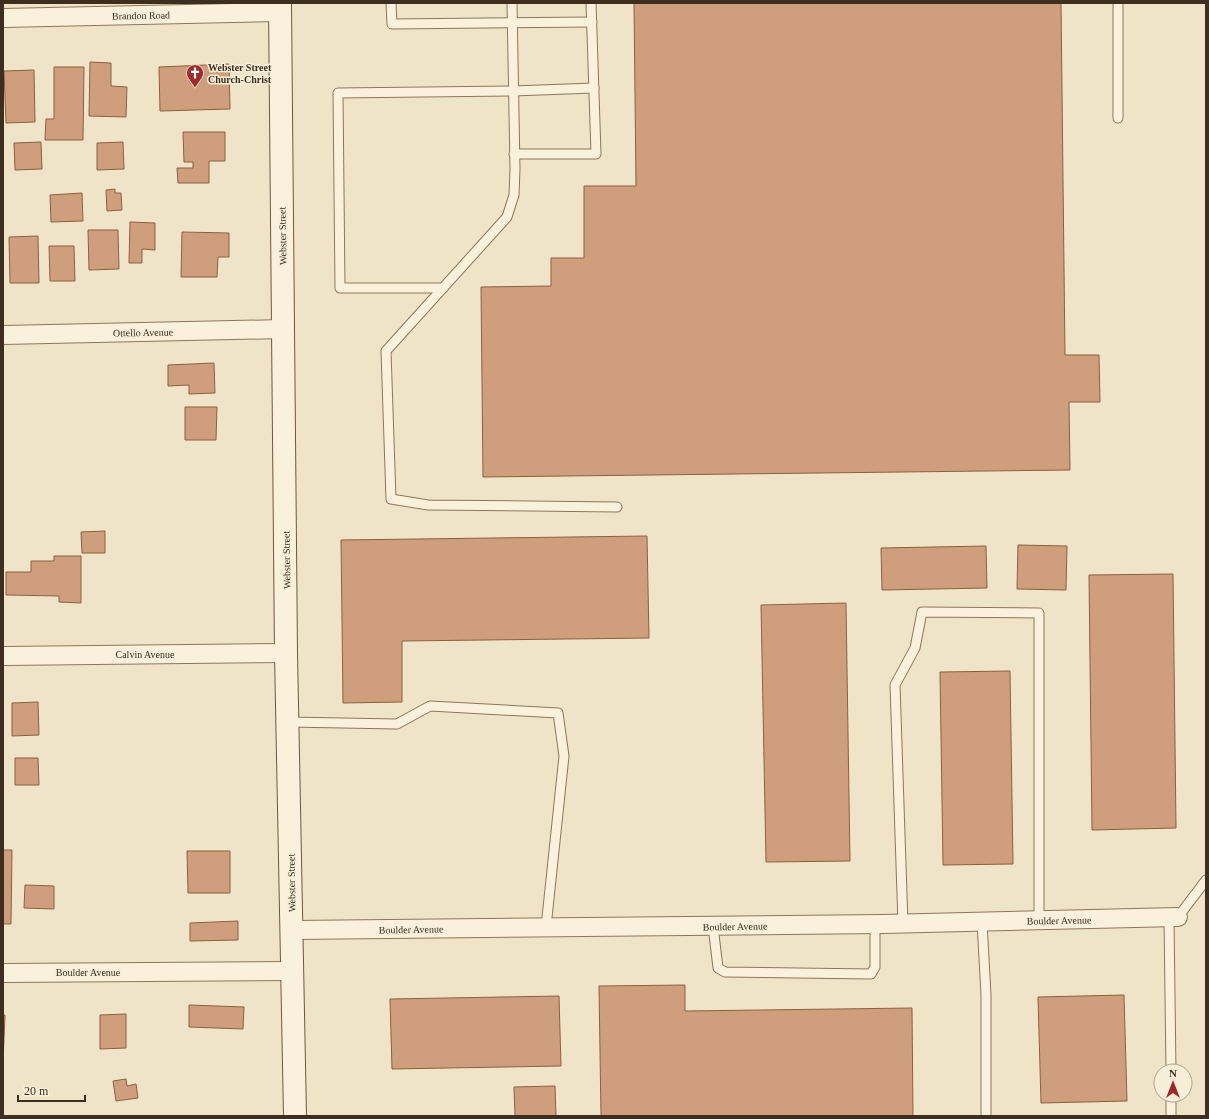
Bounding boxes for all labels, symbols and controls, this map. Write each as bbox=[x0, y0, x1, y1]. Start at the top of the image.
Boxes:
street label: Brandon Road bbox=[112, 9, 170, 22]
place label: Webster Street Church-Christ bbox=[208, 62, 272, 85]
church icon: Webster Street Church-Christ bbox=[185, 63, 205, 88]
street label: Webster Street bbox=[276, 207, 289, 265]
street label: Ottello Avenue bbox=[113, 326, 174, 339]
street label: Webster Street bbox=[280, 531, 293, 589]
street label: Calvin Avenue bbox=[116, 649, 175, 660]
street label: Webster Street bbox=[285, 854, 298, 912]
street label: Boulder Avenue bbox=[1027, 914, 1092, 927]
street label: Boulder Avenue bbox=[703, 920, 768, 933]
street label: Boulder Avenue bbox=[379, 923, 444, 936]
street label: Boulder Avenue bbox=[56, 967, 121, 978]
north arrow bbox=[1153, 1063, 1193, 1103]
text: N bbox=[1169, 1067, 1177, 1079]
scale bar bbox=[18, 1077, 85, 1103]
text: 20 m bbox=[24, 1084, 49, 1098]

